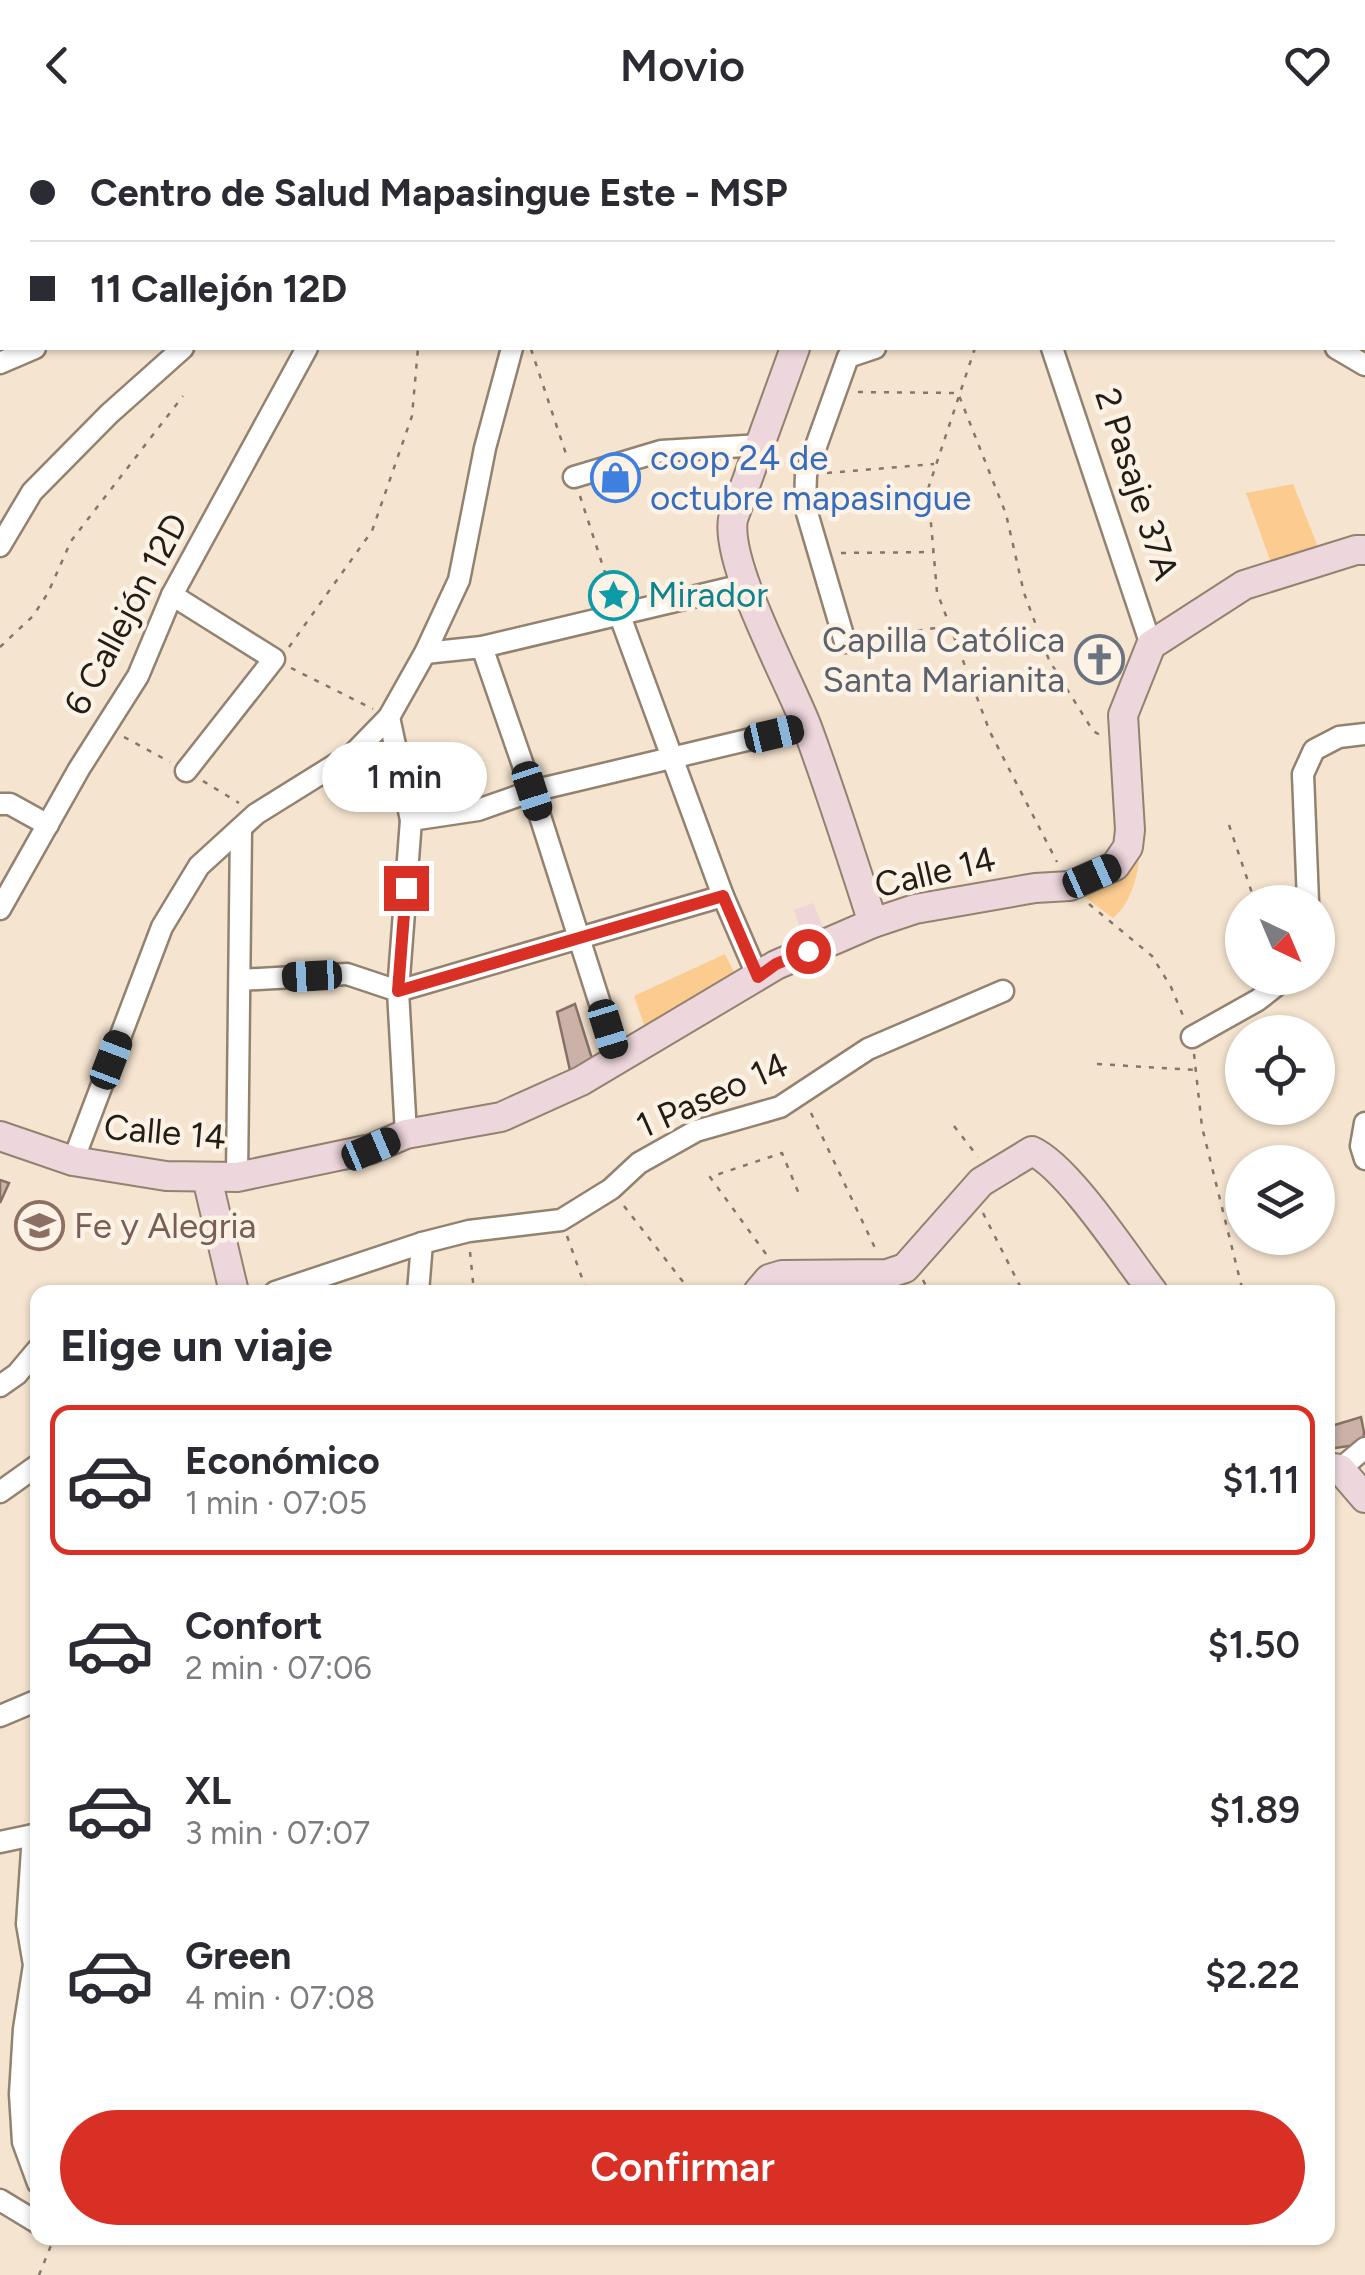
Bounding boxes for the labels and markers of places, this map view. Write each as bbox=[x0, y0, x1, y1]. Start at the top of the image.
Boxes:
place label: coop 24 de octubre mapasingue bbox=[650, 437, 971, 519]
shop icon: coop 24 de octubre mapasingue bbox=[589, 452, 641, 504]
place icon: Mirador bbox=[587, 569, 639, 621]
place label: Mirador bbox=[648, 574, 768, 616]
place label: Capilla Católica Santa Marianita bbox=[822, 619, 1065, 701]
church icon: Capilla Católica Santa Marianita bbox=[1074, 634, 1126, 686]
school or university icon: Fe y Alegria bbox=[13, 1200, 65, 1252]
place label: Fe y Alegria bbox=[74, 1205, 256, 1247]

